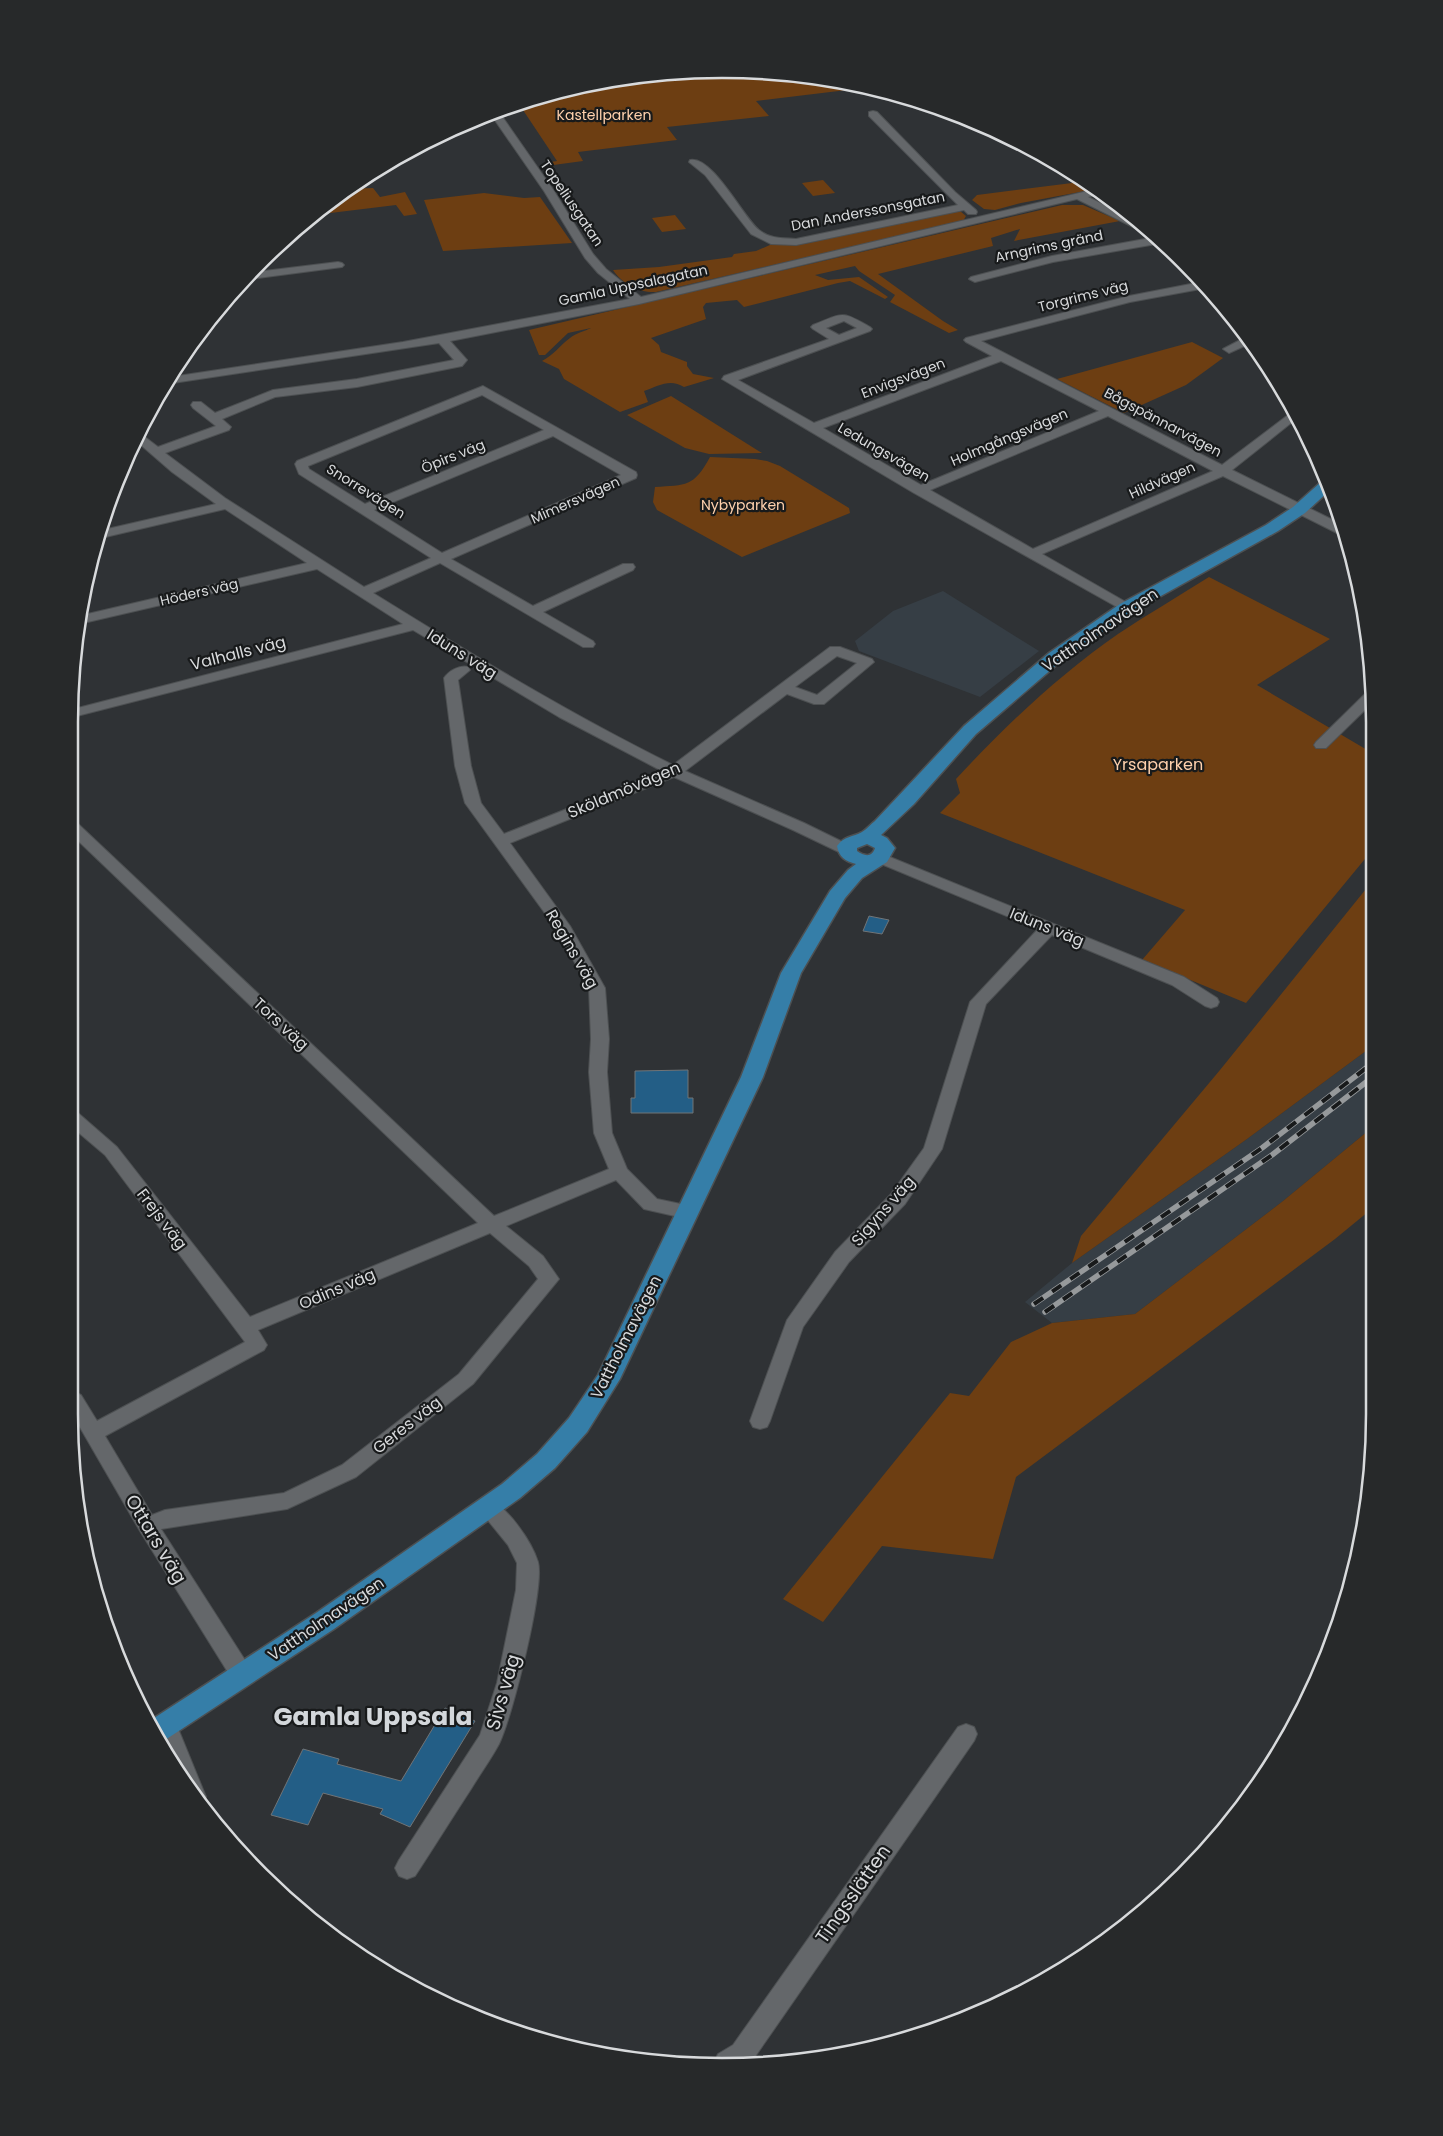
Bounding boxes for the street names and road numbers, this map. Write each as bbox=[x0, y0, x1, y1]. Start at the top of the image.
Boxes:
street label: Topeliusgatan bbox=[536, 156, 608, 250]
street label: Dan Anderssonsgatan bbox=[789, 186, 947, 236]
street label: Arngrims gränd bbox=[993, 225, 1105, 267]
street label: Gamla Uppsalagatan bbox=[557, 259, 709, 311]
street label: Torgrims väg bbox=[1036, 275, 1130, 317]
street label: Envigsvägen bbox=[858, 353, 948, 403]
street label: Bågspännarvägen bbox=[1101, 382, 1225, 462]
street label: Holmgångsvägen bbox=[947, 403, 1071, 471]
street label: Ledungsvägen bbox=[834, 418, 934, 486]
street label: Öpirs väg bbox=[418, 434, 488, 478]
street label: Hildvägen bbox=[1126, 457, 1198, 503]
street label: Snorrevägen bbox=[323, 459, 409, 523]
street label: Mimersvägen bbox=[527, 471, 623, 529]
street label: Höders väg bbox=[158, 573, 240, 611]
street label: Vattholmavägen bbox=[1037, 583, 1163, 677]
street label: Iduns väg bbox=[423, 623, 501, 685]
street label: Valhalls väg bbox=[188, 630, 288, 676]
street label: Sköldmövägen bbox=[564, 756, 684, 824]
street label: Iduns väg bbox=[1006, 902, 1088, 952]
street label: Regins väg bbox=[540, 905, 604, 993]
street label: Tors väg bbox=[248, 992, 314, 1056]
street label: Sigyns väg bbox=[846, 1171, 920, 1251]
street label: Frejs väg bbox=[131, 1184, 193, 1254]
street label: Odins väg bbox=[295, 1263, 379, 1315]
street label: Vattholmavägen bbox=[585, 1271, 667, 1403]
street label: Geres väg bbox=[368, 1391, 446, 1459]
street label: Ottars väg bbox=[119, 1489, 193, 1589]
street label: Vattholmavägen bbox=[263, 1572, 389, 1666]
street label: Sivs väg bbox=[479, 1651, 527, 1733]
street label: Tingsslätten bbox=[809, 1839, 897, 1949]

